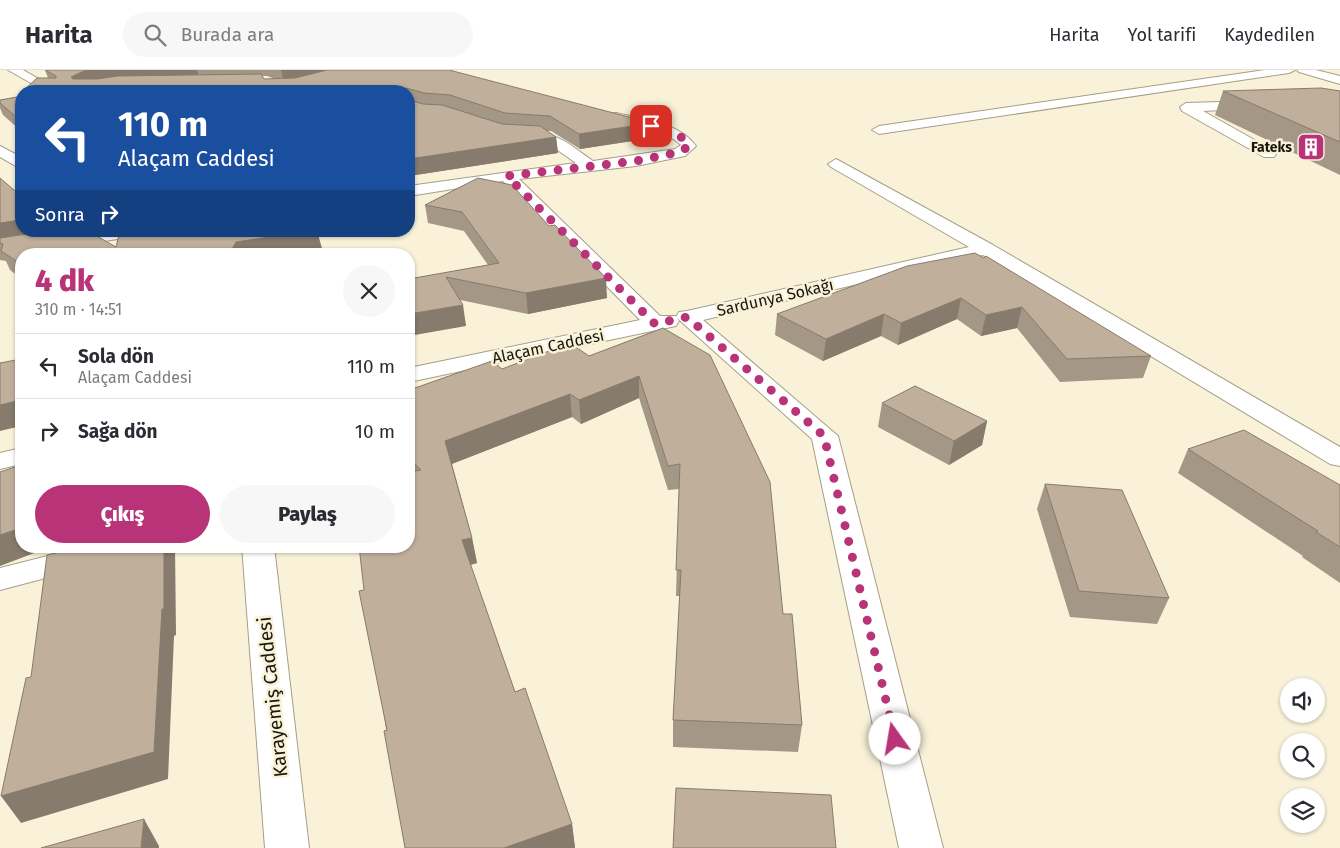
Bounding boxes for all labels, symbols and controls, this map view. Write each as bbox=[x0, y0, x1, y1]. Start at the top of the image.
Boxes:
search box bbox=[123, 12, 473, 57]
text: Harita bbox=[25, 21, 93, 49]
icon: search bbox=[141, 21, 169, 49]
text: Burada ara bbox=[181, 23, 274, 46]
text: Harita bbox=[1049, 24, 1100, 46]
text: Yol tarifi bbox=[1128, 24, 1196, 46]
text: Kaydedilen bbox=[1224, 24, 1315, 46]
text: 110 m bbox=[118, 103, 208, 145]
icon: left bbox=[35, 105, 100, 170]
pin bbox=[630, 105, 672, 147]
icon: arrive bbox=[637, 112, 665, 140]
building icon: Fateks bbox=[1296, 132, 1326, 162]
place label: Fateks bbox=[1251, 139, 1292, 156]
text: Alaçam Caddesi bbox=[118, 145, 275, 172]
icon: right bbox=[95, 200, 123, 228]
text: Sonra bbox=[35, 203, 85, 226]
text: 4 dk bbox=[35, 263, 94, 299]
button: close bbox=[343, 265, 395, 317]
street label: Sardunya Sokağı bbox=[715, 275, 835, 320]
text: 310 m · 14:51 bbox=[35, 300, 122, 319]
street label: Alaçam Caddesi bbox=[490, 325, 606, 369]
text: Sola dön bbox=[78, 345, 154, 368]
icon: left bbox=[35, 352, 63, 380]
text: 110 m bbox=[347, 355, 395, 378]
text: Alaçam Caddesi bbox=[78, 368, 192, 387]
icon: right bbox=[35, 417, 63, 445]
text: Sağa dön bbox=[78, 420, 158, 443]
text: 10 m bbox=[355, 420, 395, 443]
button: Çıkış bbox=[35, 485, 210, 543]
button: Paylaş bbox=[220, 485, 395, 543]
street label: Karayemiş Caddesi bbox=[253, 615, 292, 778]
map controls bbox=[1280, 678, 1325, 833]
button: sound bbox=[1280, 678, 1325, 723]
position arrow bbox=[868, 712, 920, 764]
button: search bbox=[1280, 733, 1325, 778]
button: layers bbox=[1280, 788, 1325, 833]

